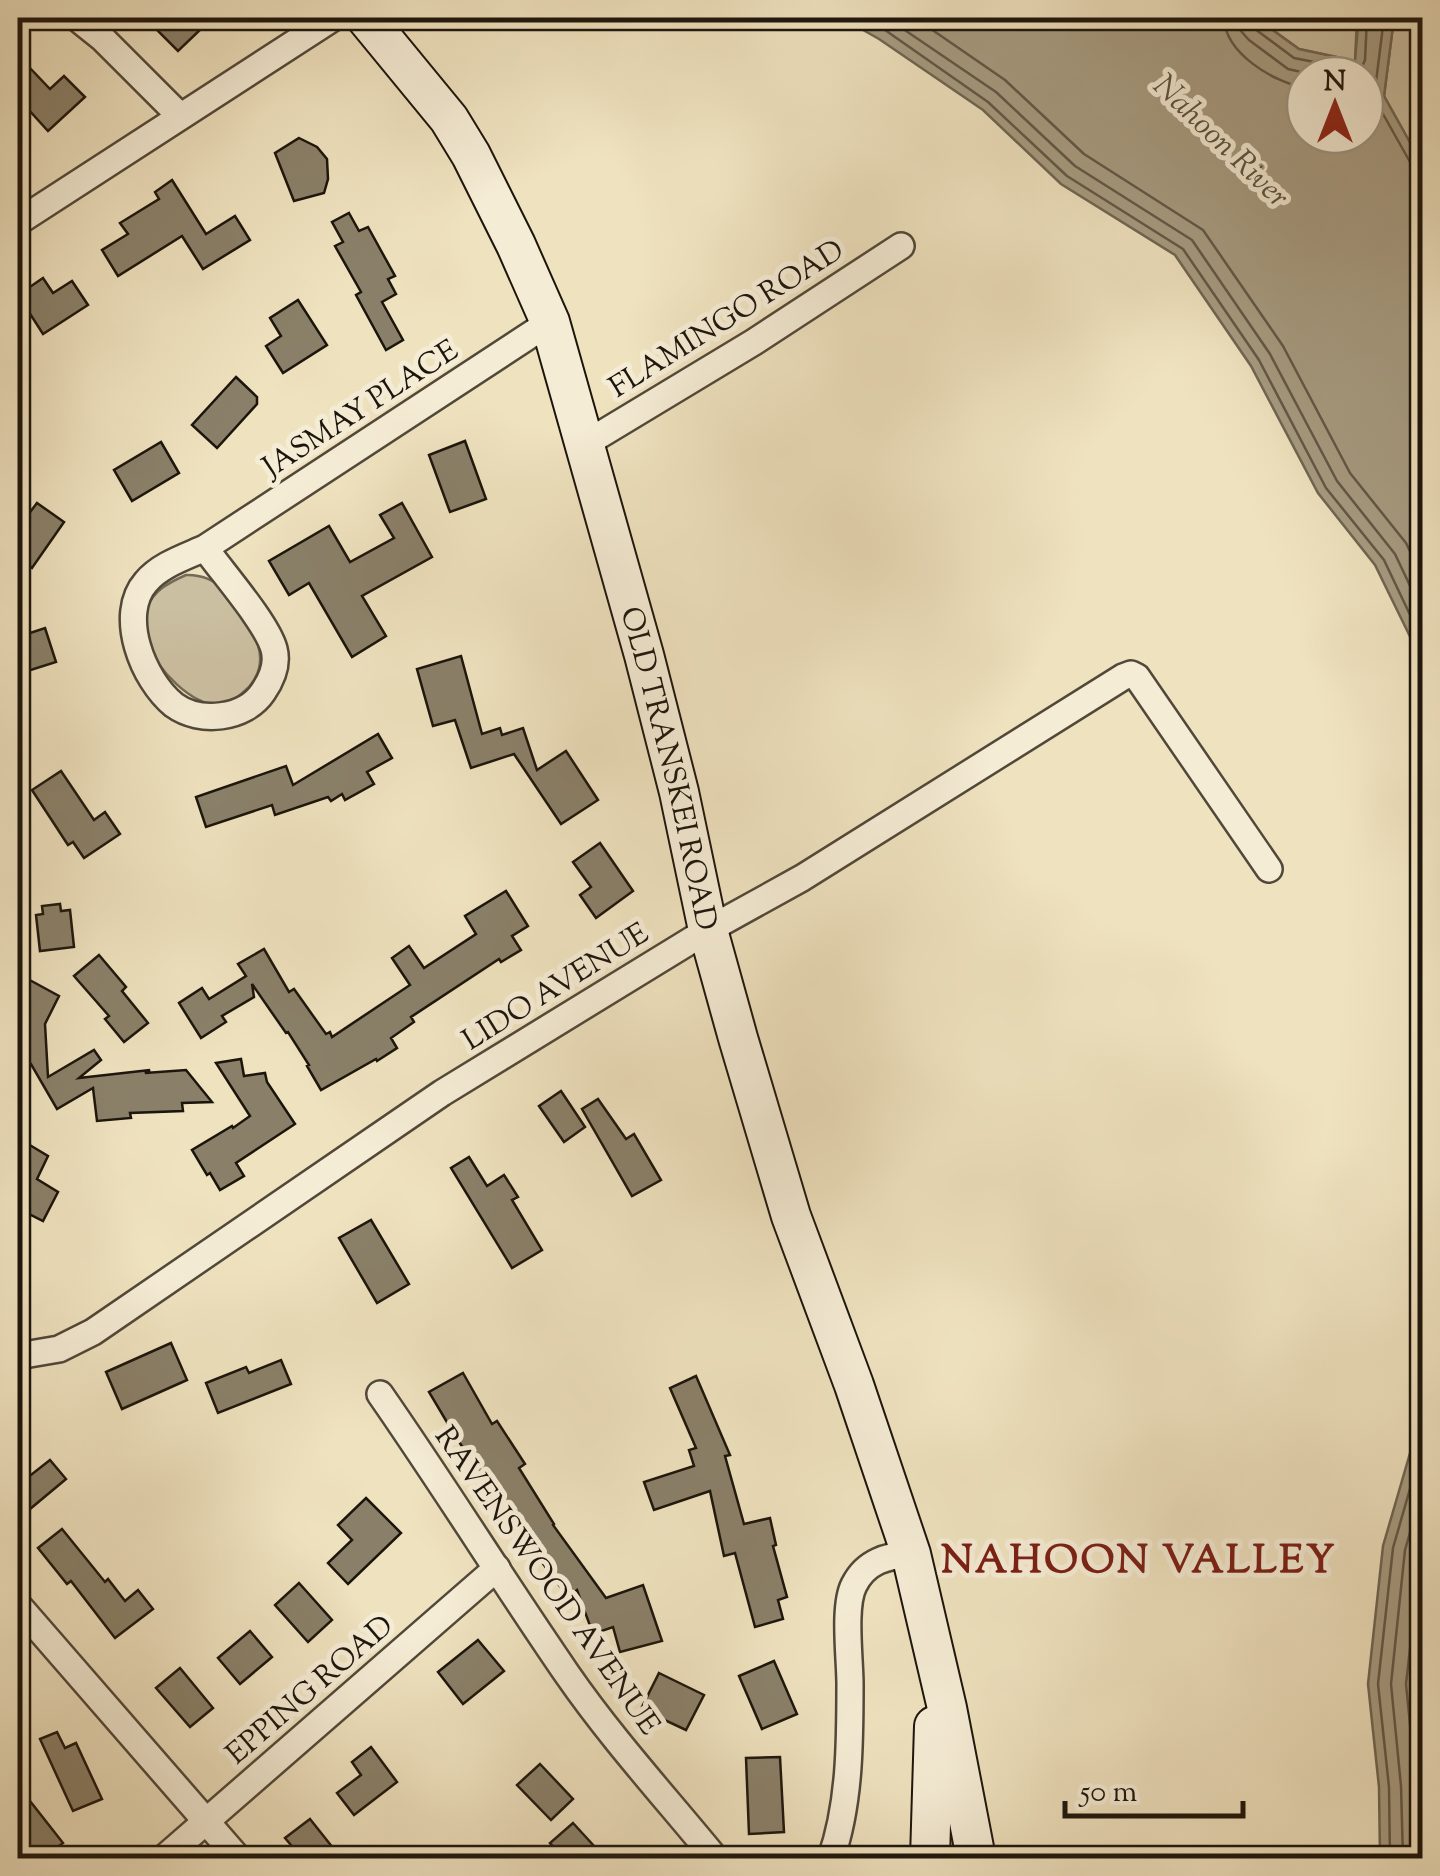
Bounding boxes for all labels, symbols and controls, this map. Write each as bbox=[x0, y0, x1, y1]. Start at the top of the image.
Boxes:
north arrow bbox=[1285, 55, 1385, 155]
text: N bbox=[1324, 63, 1346, 103]
water label: Nahoon River bbox=[1141, 65, 1299, 219]
street label: FLAMINGO ROAD bbox=[602, 230, 853, 410]
street label: JASMAY PLACE bbox=[253, 331, 468, 491]
street label: OLD TRANSKEI ROAD bbox=[607, 602, 727, 935]
street label: LIDO AVENUE bbox=[455, 914, 658, 1063]
street label: RAVENSWOOD AVENUE bbox=[423, 1418, 669, 1745]
district label: NAHOON VALLEY bbox=[941, 1534, 1337, 1591]
street label: EPPING ROAD bbox=[217, 1606, 404, 1776]
scale bar bbox=[1065, 1756, 1242, 1818]
text: 50 m bbox=[1078, 1772, 1138, 1815]

